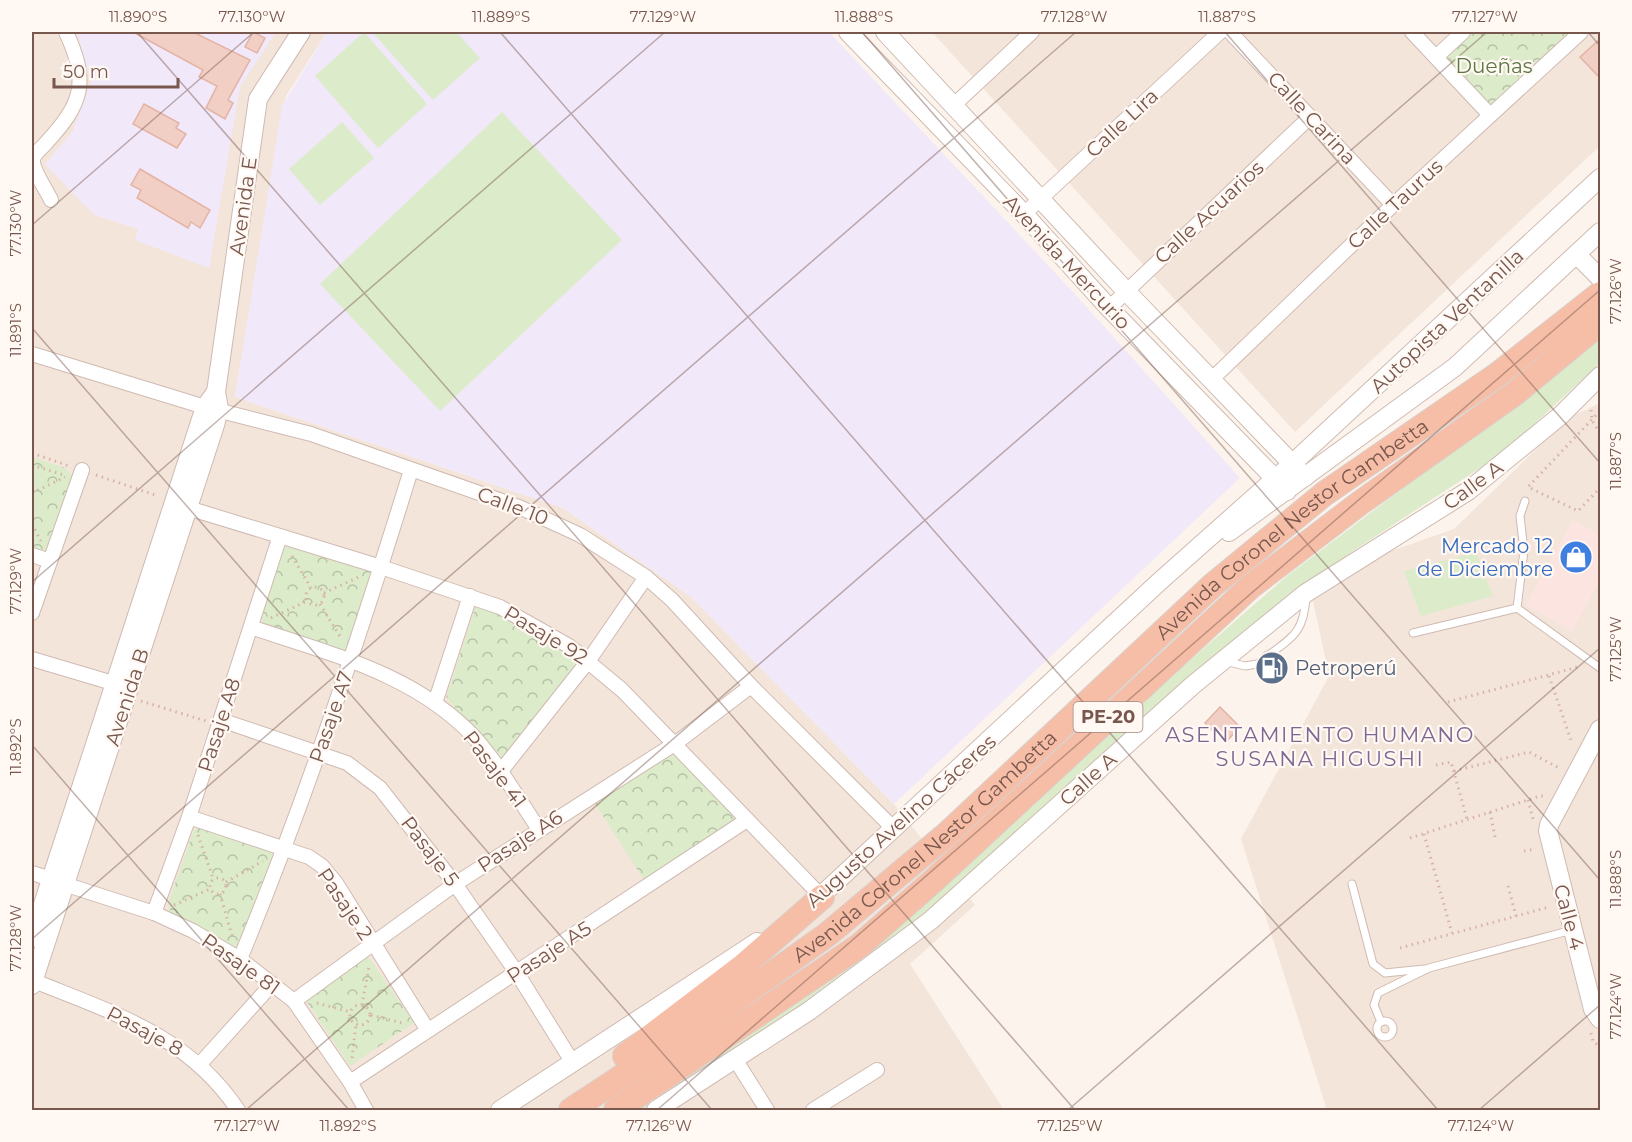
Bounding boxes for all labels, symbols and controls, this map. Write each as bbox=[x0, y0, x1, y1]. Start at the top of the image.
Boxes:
text: 11.890°S bbox=[109, 7, 167, 26]
text: 77.130°W bbox=[218, 7, 286, 26]
text: 11.889°S bbox=[472, 7, 530, 26]
text: 77.129°W bbox=[630, 7, 696, 26]
text: 11.888°S bbox=[835, 7, 893, 26]
text: 77.128°W bbox=[1041, 7, 1108, 26]
text: 11.887°S bbox=[1198, 7, 1256, 26]
text: 77.127°W bbox=[1452, 7, 1518, 26]
scale bar bbox=[54, 51, 178, 89]
park label: Dueñas bbox=[1455, 54, 1533, 78]
text: 50 m bbox=[63, 61, 109, 83]
street label: Calle Carina bbox=[1263, 67, 1361, 169]
street label: Calle Lira bbox=[1081, 84, 1163, 162]
street label: Calle Taurus bbox=[1342, 154, 1448, 254]
street label: Avenida E bbox=[224, 155, 262, 257]
street label: Calle Acuarios bbox=[1150, 155, 1269, 269]
text: 77.130°W bbox=[6, 189, 25, 257]
street label: Avenida Mercurio bbox=[998, 190, 1136, 334]
street label: Autopista Ventanilla bbox=[1365, 244, 1529, 398]
text: 77.126°W bbox=[1606, 258, 1625, 324]
text: 11.891°S bbox=[6, 303, 25, 357]
street label: Avenida Coronel Nestor Gambetta bbox=[1150, 414, 1433, 645]
text: 11.887°S bbox=[1606, 432, 1625, 490]
street label: Calle A bbox=[1438, 455, 1508, 515]
street label: Calle 10 bbox=[474, 481, 552, 531]
place label: Mercado 12 de Diciembre bbox=[1417, 534, 1553, 581]
shop icon: Mercado 12 de Diciembre bbox=[1558, 539, 1594, 575]
text: 77.129°W bbox=[6, 548, 25, 614]
street label: Pasaje 92 bbox=[500, 601, 592, 669]
text: 77.125°W bbox=[1606, 616, 1625, 682]
street label: Avenida B bbox=[100, 645, 154, 749]
fuel station icon: Petroperú bbox=[1254, 650, 1290, 686]
place label: Petroperú bbox=[1295, 656, 1397, 680]
street label: Pasaje A7 bbox=[304, 668, 358, 766]
street label: Pasaje A8 bbox=[193, 675, 245, 775]
road number: PE-20 bbox=[1074, 702, 1142, 732]
text: 11.892°S bbox=[6, 718, 25, 776]
district label: ASENTAMIENTO HUMANO SUSANA HIGUSHI bbox=[1165, 722, 1475, 771]
street label: Avenida Coronel Nestor Gambetta bbox=[788, 725, 1062, 967]
street label: Pasaje 41 bbox=[458, 726, 532, 812]
street label: Augusto Avelino Cáceres bbox=[801, 729, 1001, 913]
street label: Calle A bbox=[1055, 747, 1122, 811]
street label: Pasaje A6 bbox=[473, 805, 567, 877]
street label: Pasaje 5 bbox=[396, 811, 464, 891]
text: 11.888°S bbox=[1606, 850, 1625, 908]
street label: Pasaje 2 bbox=[312, 863, 378, 945]
street label: Calle 4 bbox=[1549, 881, 1589, 953]
text: 77.128°W bbox=[6, 904, 25, 971]
street label: Pasaje A5 bbox=[502, 916, 596, 988]
street label: Pasaje 81 bbox=[197, 928, 285, 1000]
text: 77.124°W bbox=[1606, 973, 1625, 1039]
street label: Pasaje 8 bbox=[103, 1001, 187, 1061]
text: 77.127°W bbox=[214, 1116, 280, 1135]
text: 11.892°S bbox=[319, 1116, 377, 1135]
text: 77.126°W bbox=[626, 1116, 692, 1135]
text: 77.125°W bbox=[1037, 1116, 1103, 1135]
text: 77.124°W bbox=[1448, 1116, 1514, 1135]

